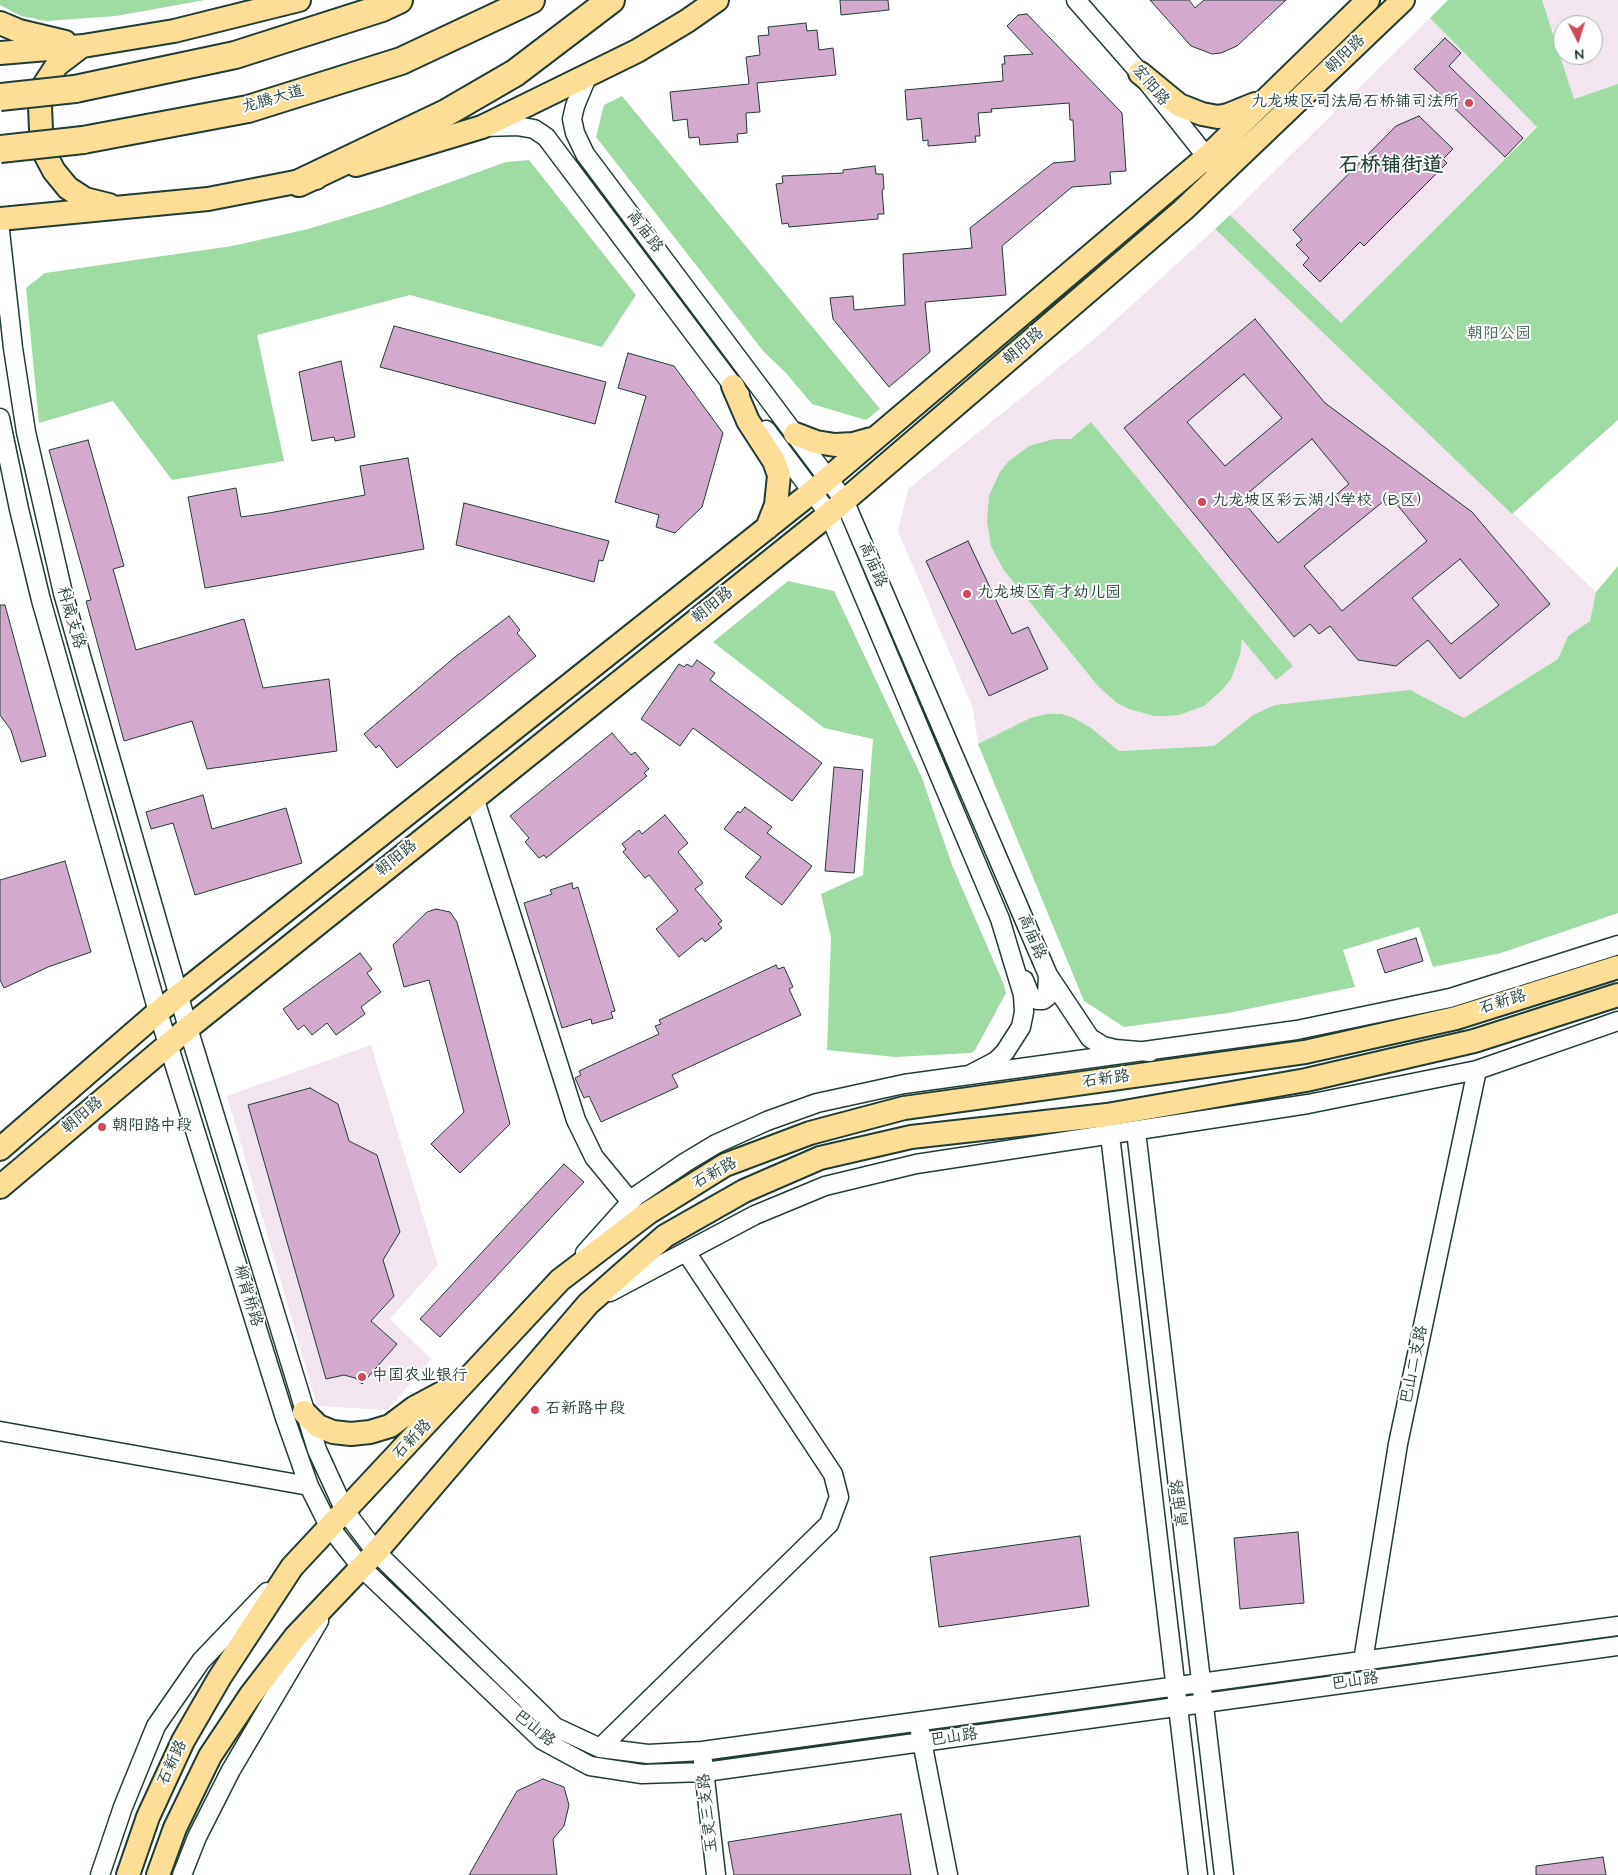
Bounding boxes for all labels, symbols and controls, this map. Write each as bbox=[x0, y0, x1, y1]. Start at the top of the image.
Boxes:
north arrow bbox=[1553, 15, 1603, 65]
street label: 朝阳路 bbox=[1322, 31, 1370, 79]
text: N bbox=[1574, 44, 1584, 64]
street label: 宏阳路 bbox=[1127, 61, 1173, 111]
street label: 龙腾大道 bbox=[240, 82, 306, 118]
place label: 九龙坡区司法局石桥铺司法所 bbox=[1251, 93, 1459, 113]
marker: 九龙坡区司法局石桥铺司法所 bbox=[1463, 97, 1475, 109]
district label: 石桥铺街道 bbox=[1339, 154, 1443, 180]
street label: 高庙路 bbox=[622, 207, 666, 257]
street label: 朝阳路 bbox=[1000, 324, 1048, 370]
park label: 朝阳公园 bbox=[1467, 325, 1531, 345]
place label: 九龙坡区彩云湖小学校（B区） bbox=[1212, 492, 1431, 512]
marker: 九龙坡区彩云湖小学校（B区） bbox=[1196, 496, 1208, 508]
street label: 高庙路 bbox=[854, 539, 890, 591]
street label: 朝阳路 bbox=[688, 583, 738, 629]
place label: 九龙坡区育才幼儿园 bbox=[977, 584, 1121, 604]
street label: 科威支路 bbox=[52, 585, 88, 651]
marker: 九龙坡区育才幼儿园 bbox=[961, 588, 973, 600]
street label: 朝阳路 bbox=[372, 836, 422, 882]
street label: 高庙路 bbox=[1013, 911, 1049, 963]
street label: 石新路 bbox=[1477, 987, 1529, 1019]
street label: 石新路 bbox=[1081, 1067, 1131, 1093]
street label: 朝阳路 bbox=[58, 1093, 108, 1139]
place label: 朝阳路中段 bbox=[112, 1117, 192, 1137]
marker: 朝阳路中段 bbox=[96, 1121, 108, 1133]
street label: 石新路 bbox=[689, 1154, 741, 1194]
street label: 柳背桥路 bbox=[228, 1263, 266, 1329]
street label: 巴山二支路 bbox=[1397, 1324, 1433, 1406]
place label: 中国农业银行 bbox=[372, 1367, 468, 1387]
marker: 中国农业银行 bbox=[356, 1371, 368, 1383]
place label: 石新路中段 bbox=[545, 1400, 625, 1420]
marker: 石新路中段 bbox=[529, 1404, 541, 1416]
street label: 石新路 bbox=[390, 1416, 436, 1464]
street label: 高庙路 bbox=[1169, 1478, 1193, 1528]
street label: 巴山路 bbox=[1330, 1669, 1380, 1695]
street label: 巴山路 bbox=[509, 1706, 559, 1752]
street label: 巴山路 bbox=[929, 1725, 979, 1751]
street label: 石新路 bbox=[154, 1737, 192, 1789]
street label: 玉灵三支路 bbox=[695, 1772, 723, 1854]

